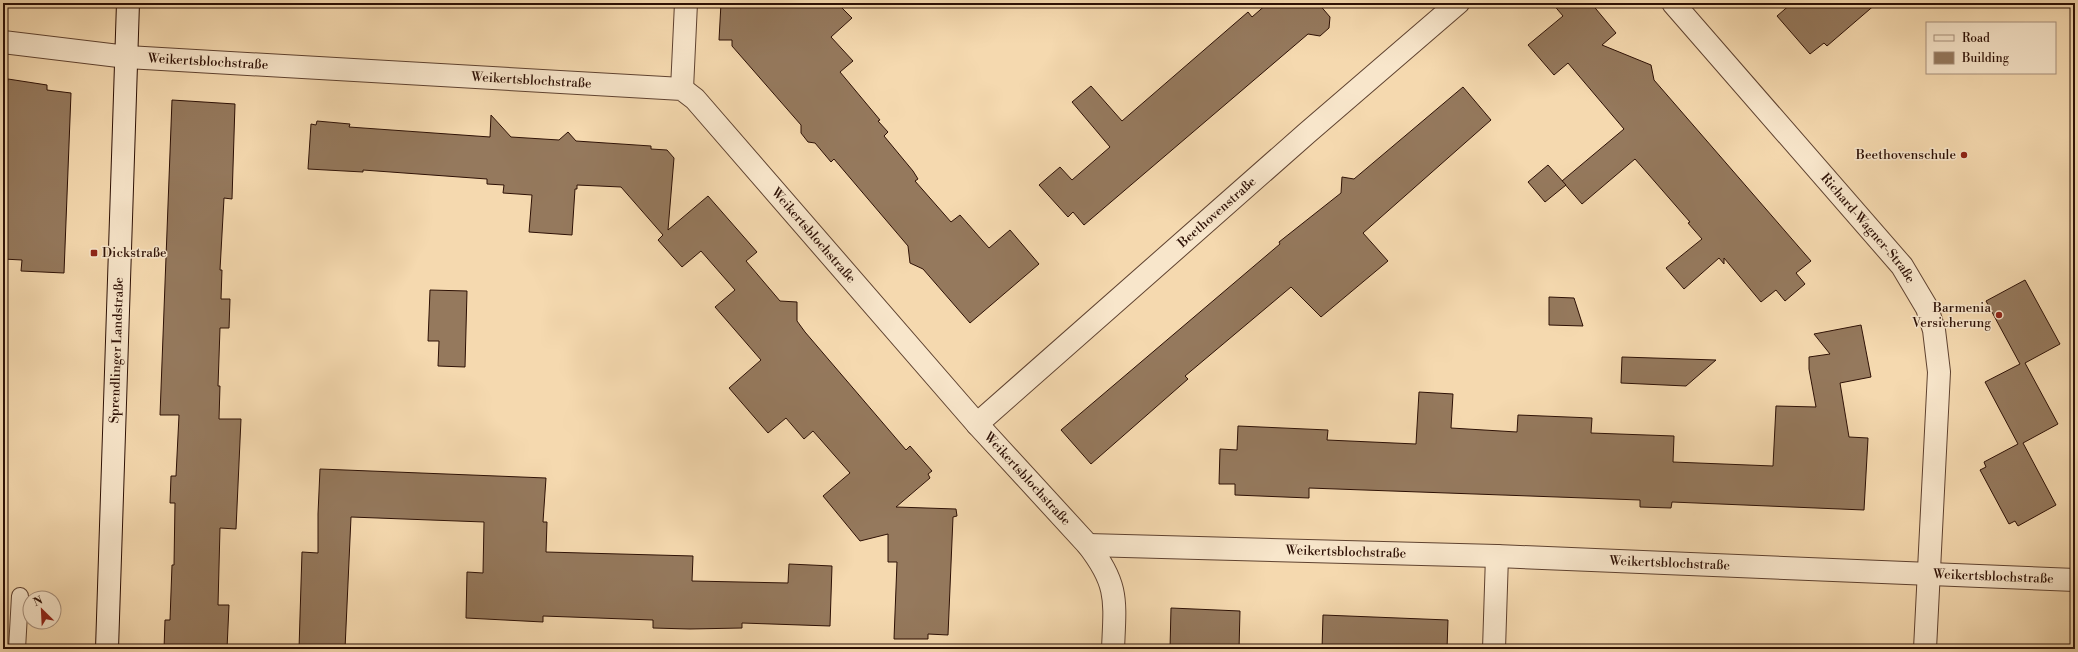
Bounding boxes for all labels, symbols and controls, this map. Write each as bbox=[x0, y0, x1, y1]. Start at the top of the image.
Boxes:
legend bbox=[1926, 22, 2056, 74]
text: Road bbox=[1962, 31, 1990, 46]
street label: Weikertsblochstraße bbox=[146, 50, 269, 73]
text: Building bbox=[1961, 51, 2010, 66]
street label: Weikertsblochstraße bbox=[470, 69, 593, 92]
place label: Beethovenschule bbox=[1855, 147, 1956, 163]
marker: Beethovenschule bbox=[1959, 150, 1969, 160]
street label: Richard-Wagner-Straße bbox=[1817, 170, 1919, 286]
street label: Beethovenstraße bbox=[1174, 173, 1260, 252]
street label: Weikertsblochstraße bbox=[767, 184, 859, 287]
place label: Dickstraße bbox=[102, 245, 167, 261]
marker: Dickstraße bbox=[89, 248, 99, 258]
street label: Sprendlinger Landstraße bbox=[106, 276, 127, 424]
place label: Barmenia Versicherung bbox=[1911, 300, 1991, 331]
marker: Barmenia Versicherung bbox=[1994, 310, 2004, 320]
street label: Weikertsblochstraße bbox=[980, 428, 1074, 529]
street label: Weikertsblochstraße bbox=[1284, 542, 1407, 562]
street label: Weikertsblochstraße bbox=[1608, 553, 1731, 574]
street label: Weikertsblochstraße bbox=[1932, 566, 2054, 587]
north arrow bbox=[22, 590, 62, 630]
text: N bbox=[32, 593, 45, 610]

